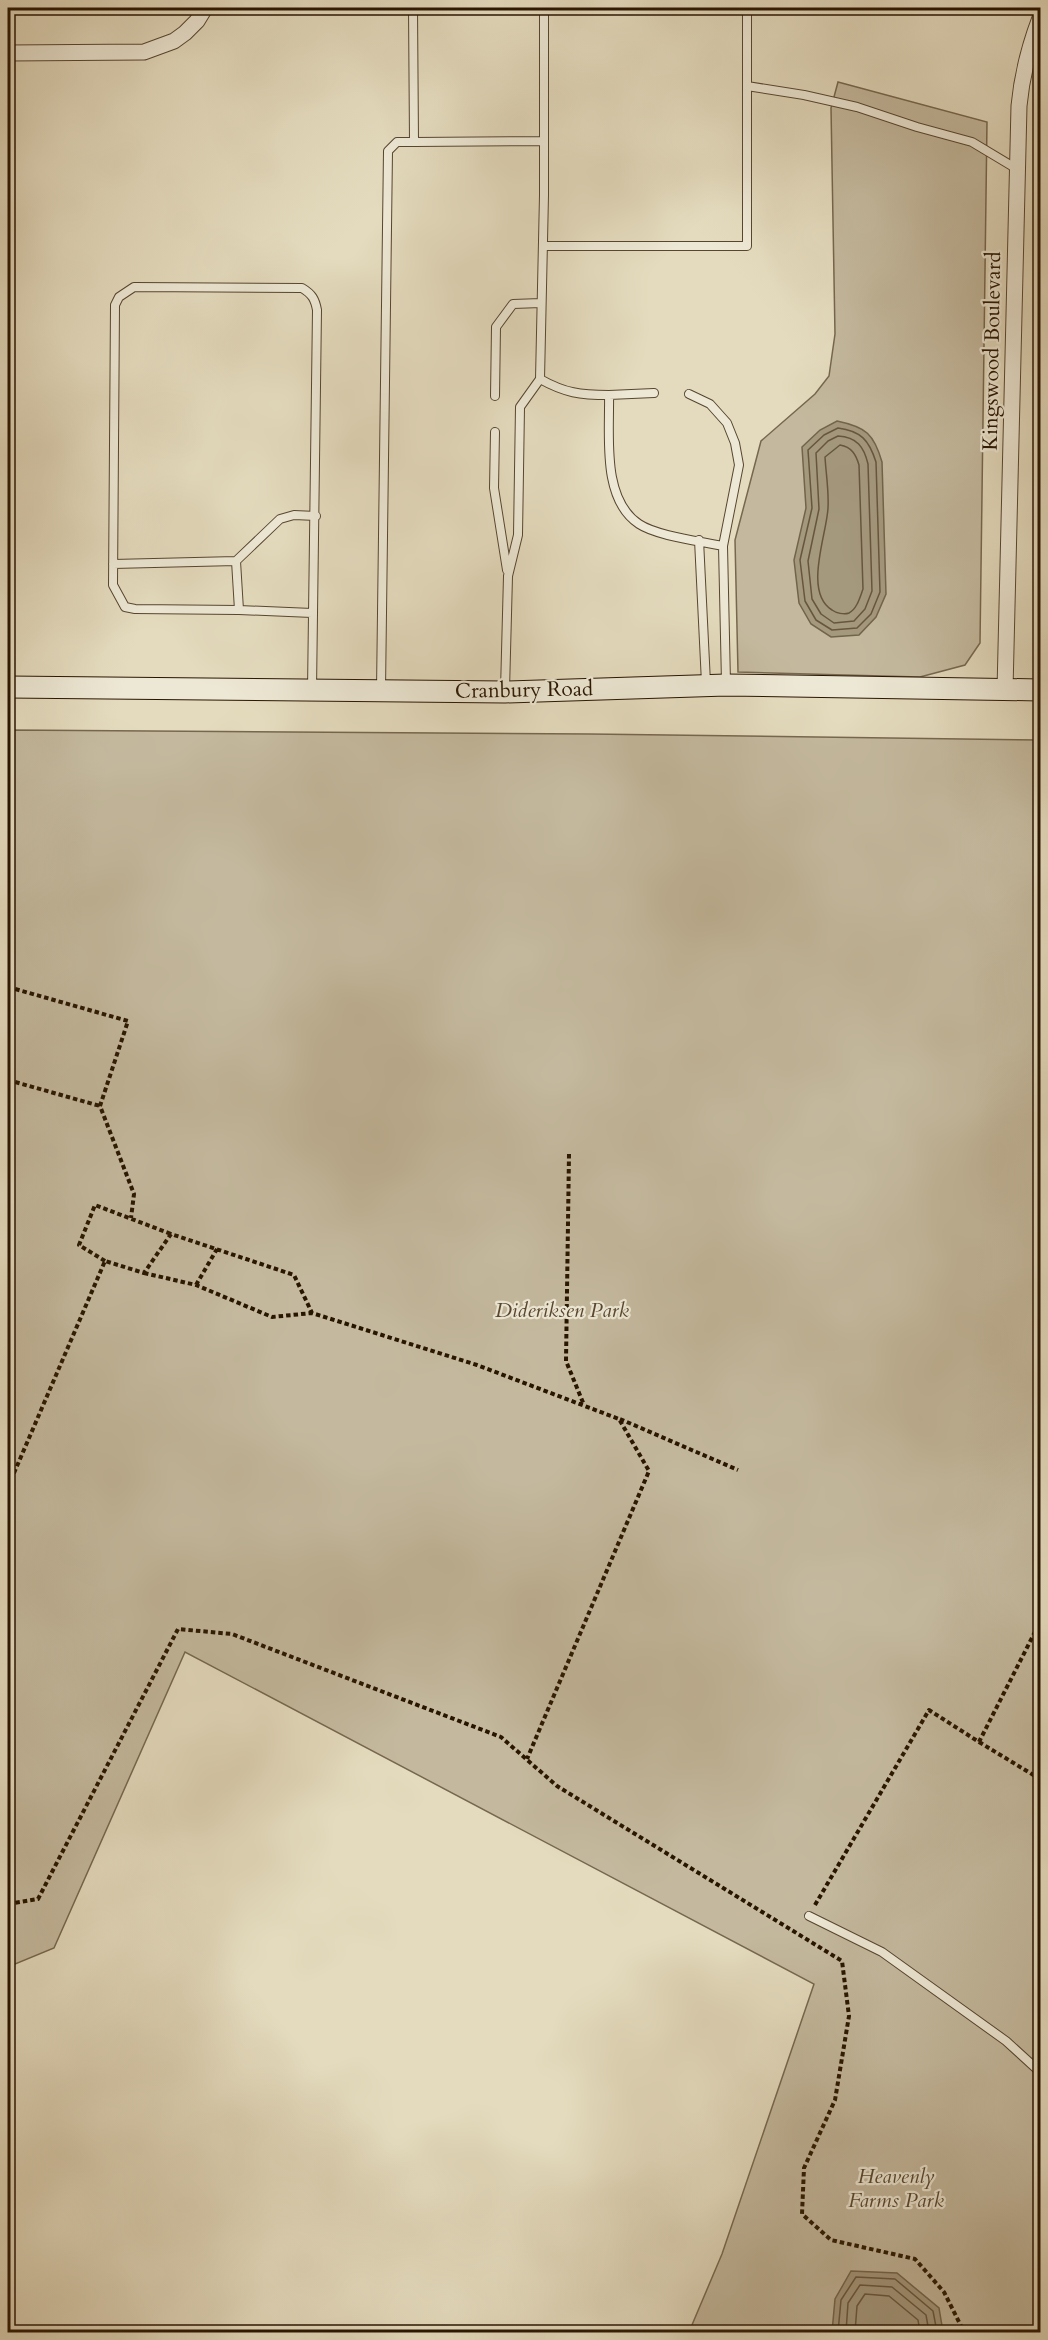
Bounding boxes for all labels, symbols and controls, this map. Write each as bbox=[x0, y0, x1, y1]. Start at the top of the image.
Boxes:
street label: Kingswood Boulevard bbox=[976, 251, 1008, 451]
street label: Cranbury Road bbox=[455, 674, 593, 706]
park label: Dideriksen Park bbox=[495, 1296, 630, 1325]
park label: Heavenly Farms Park bbox=[848, 2162, 944, 2215]

